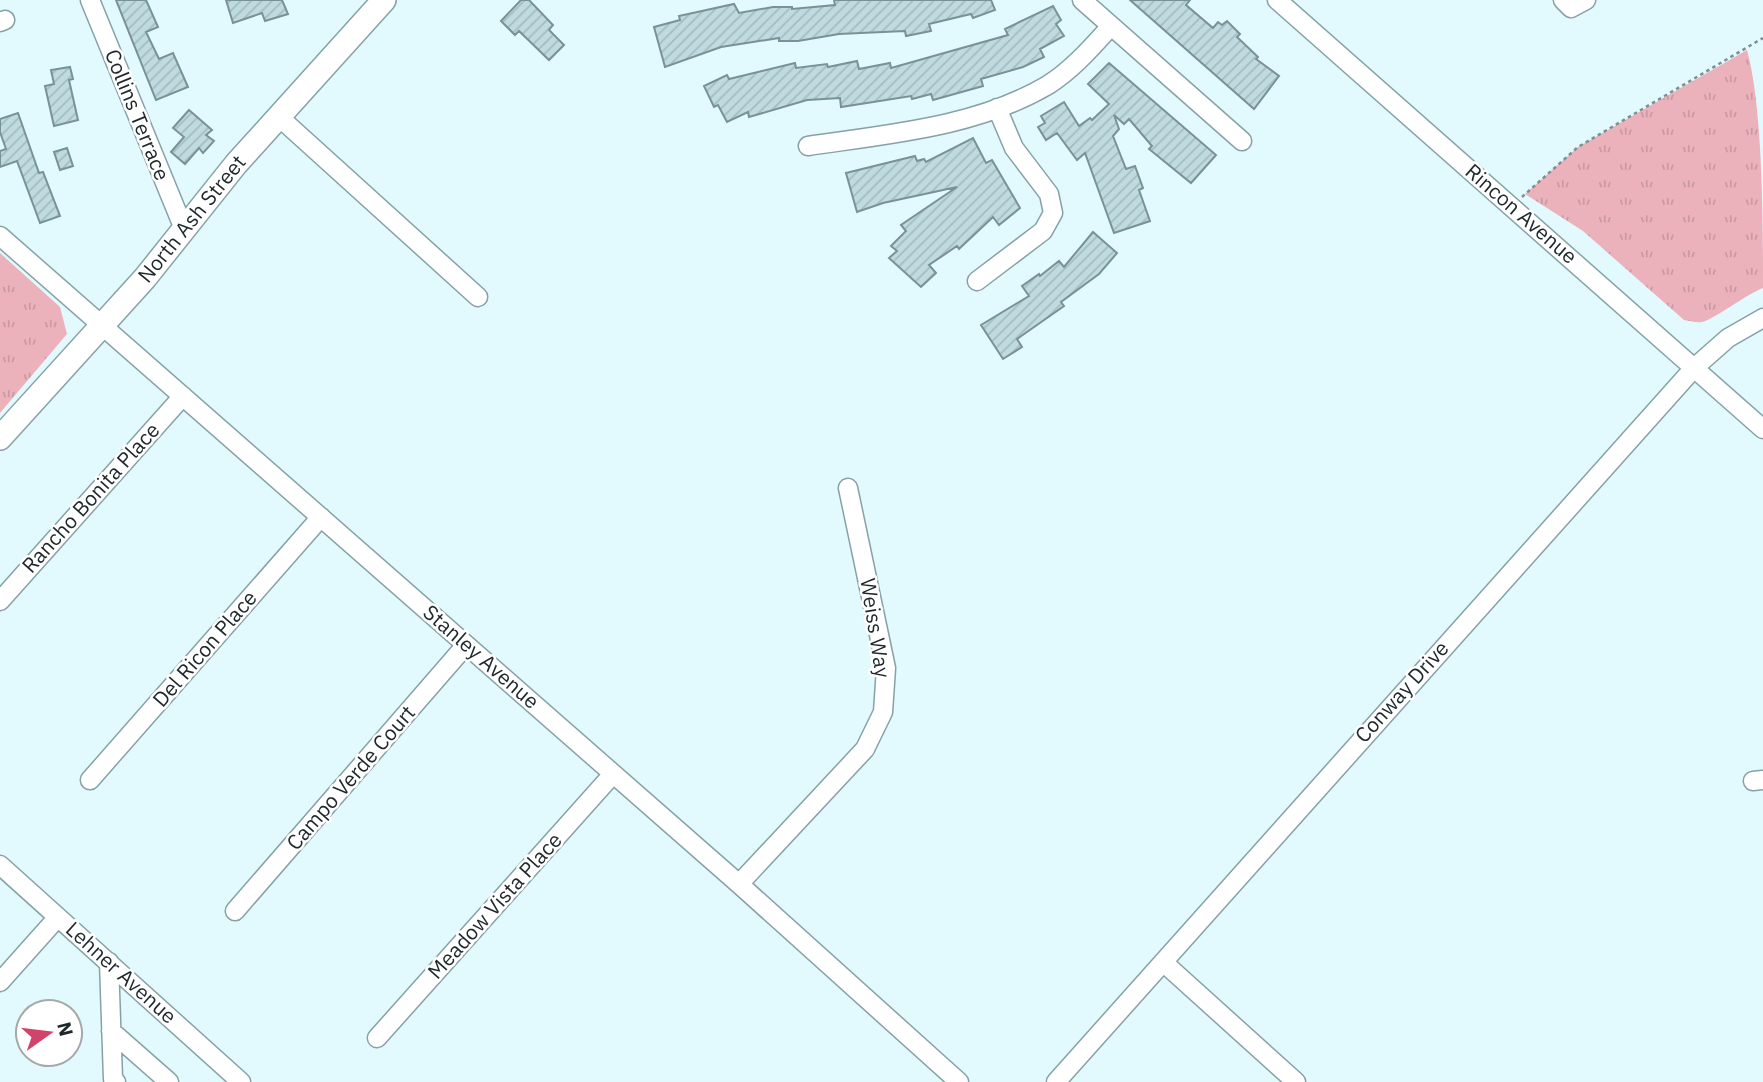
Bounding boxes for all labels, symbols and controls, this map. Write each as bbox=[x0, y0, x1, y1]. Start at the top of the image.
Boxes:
street label: Collins Terrace bbox=[99, 45, 177, 184]
street label: North Ash Street bbox=[131, 149, 251, 288]
street label: Rincon Avenue bbox=[1460, 157, 1584, 270]
street label: Rancho Bonita Place bbox=[15, 416, 165, 579]
street label: Weiss Way bbox=[854, 576, 898, 680]
street label: Del Ricon Place bbox=[146, 584, 263, 713]
street label: Stanley Avenue bbox=[418, 598, 546, 715]
street label: Conway Drive bbox=[1348, 634, 1454, 748]
street label: Campo Verde Court bbox=[280, 699, 421, 856]
street label: Meadow Vista Place bbox=[421, 826, 568, 985]
street label: Lehner Avenue bbox=[60, 915, 183, 1030]
north arrow bbox=[14, 998, 84, 1068]
text: N bbox=[52, 1019, 79, 1038]

